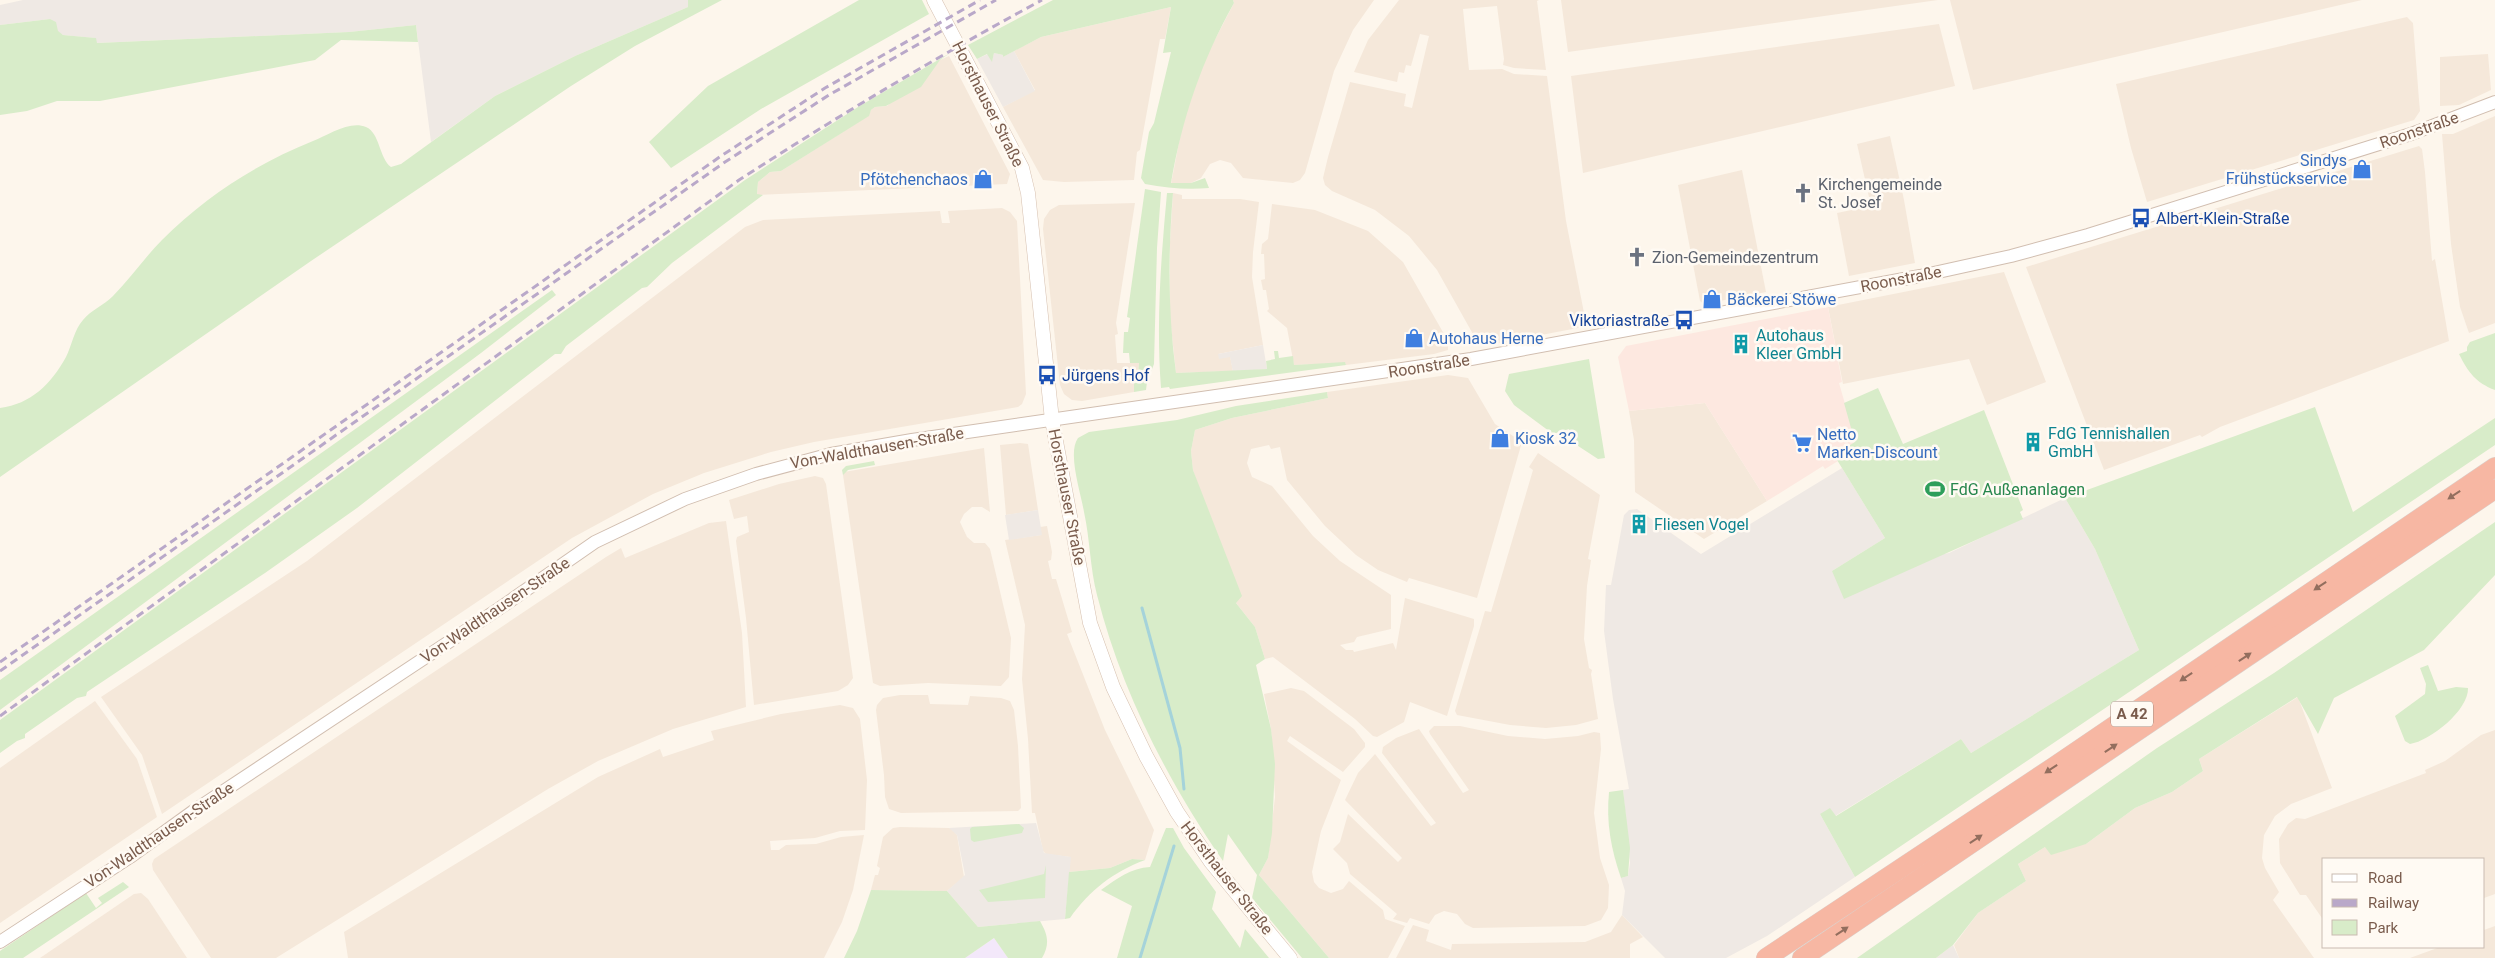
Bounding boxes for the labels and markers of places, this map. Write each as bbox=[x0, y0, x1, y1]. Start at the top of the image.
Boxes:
place label: Sindys Frühstückservice bbox=[2226, 151, 2347, 188]
shop icon: Sindys Frühstückservice bbox=[2351, 158, 2373, 180]
shop icon: Pfötchenchaos bbox=[972, 168, 994, 190]
place label: Pfötchenchaos bbox=[860, 170, 968, 189]
place label: Kirchengemeinde St. Josef bbox=[1818, 175, 1942, 212]
church icon: Kirchengemeinde St. Josef bbox=[1792, 182, 1814, 204]
bus stop icon: Albert-Klein-Straße bbox=[2130, 207, 2152, 229]
place label: Albert-Klein-Straße bbox=[2156, 209, 2289, 228]
church icon: Zion-Gemeindezentrum bbox=[1626, 246, 1648, 268]
place label: Zion-Gemeindezentrum bbox=[1652, 248, 1819, 267]
shop icon: Bäckerei Stöwe bbox=[1701, 288, 1723, 310]
place label: Bäckerei Stöwe bbox=[1727, 290, 1836, 309]
bus stop icon: Viktoriastraße bbox=[1673, 309, 1695, 331]
place label: Viktoriastraße bbox=[1569, 311, 1669, 330]
place label: Autohaus Kleer GmbH bbox=[1756, 326, 1842, 363]
shop icon: Autohaus Herne bbox=[1403, 327, 1425, 349]
place label: Autohaus Herne bbox=[1429, 329, 1544, 348]
building icon: Autohaus Kleer GmbH bbox=[1730, 333, 1752, 355]
bus stop icon: Jürgens Hof bbox=[1036, 364, 1058, 386]
place label: Jürgens Hof bbox=[1062, 366, 1150, 385]
place label: FdG Tennishallen GmbH bbox=[2048, 424, 2170, 461]
place label: Netto Marken-Discount bbox=[1817, 425, 1938, 462]
shop icon: Kiosk 32 bbox=[1489, 427, 1511, 449]
place label: Kiosk 32 bbox=[1515, 429, 1576, 448]
building icon: FdG Tennishallen GmbH bbox=[2022, 431, 2044, 453]
supermarket icon: Netto Marken-Discount bbox=[1791, 432, 1813, 454]
sports icon: FdG Außenanlagen bbox=[1924, 478, 1946, 500]
place label: FdG Außenanlagen bbox=[1950, 480, 2085, 499]
building icon: Fliesen Vogel bbox=[1628, 513, 1650, 535]
place label: Fliesen Vogel bbox=[1654, 515, 1749, 534]

